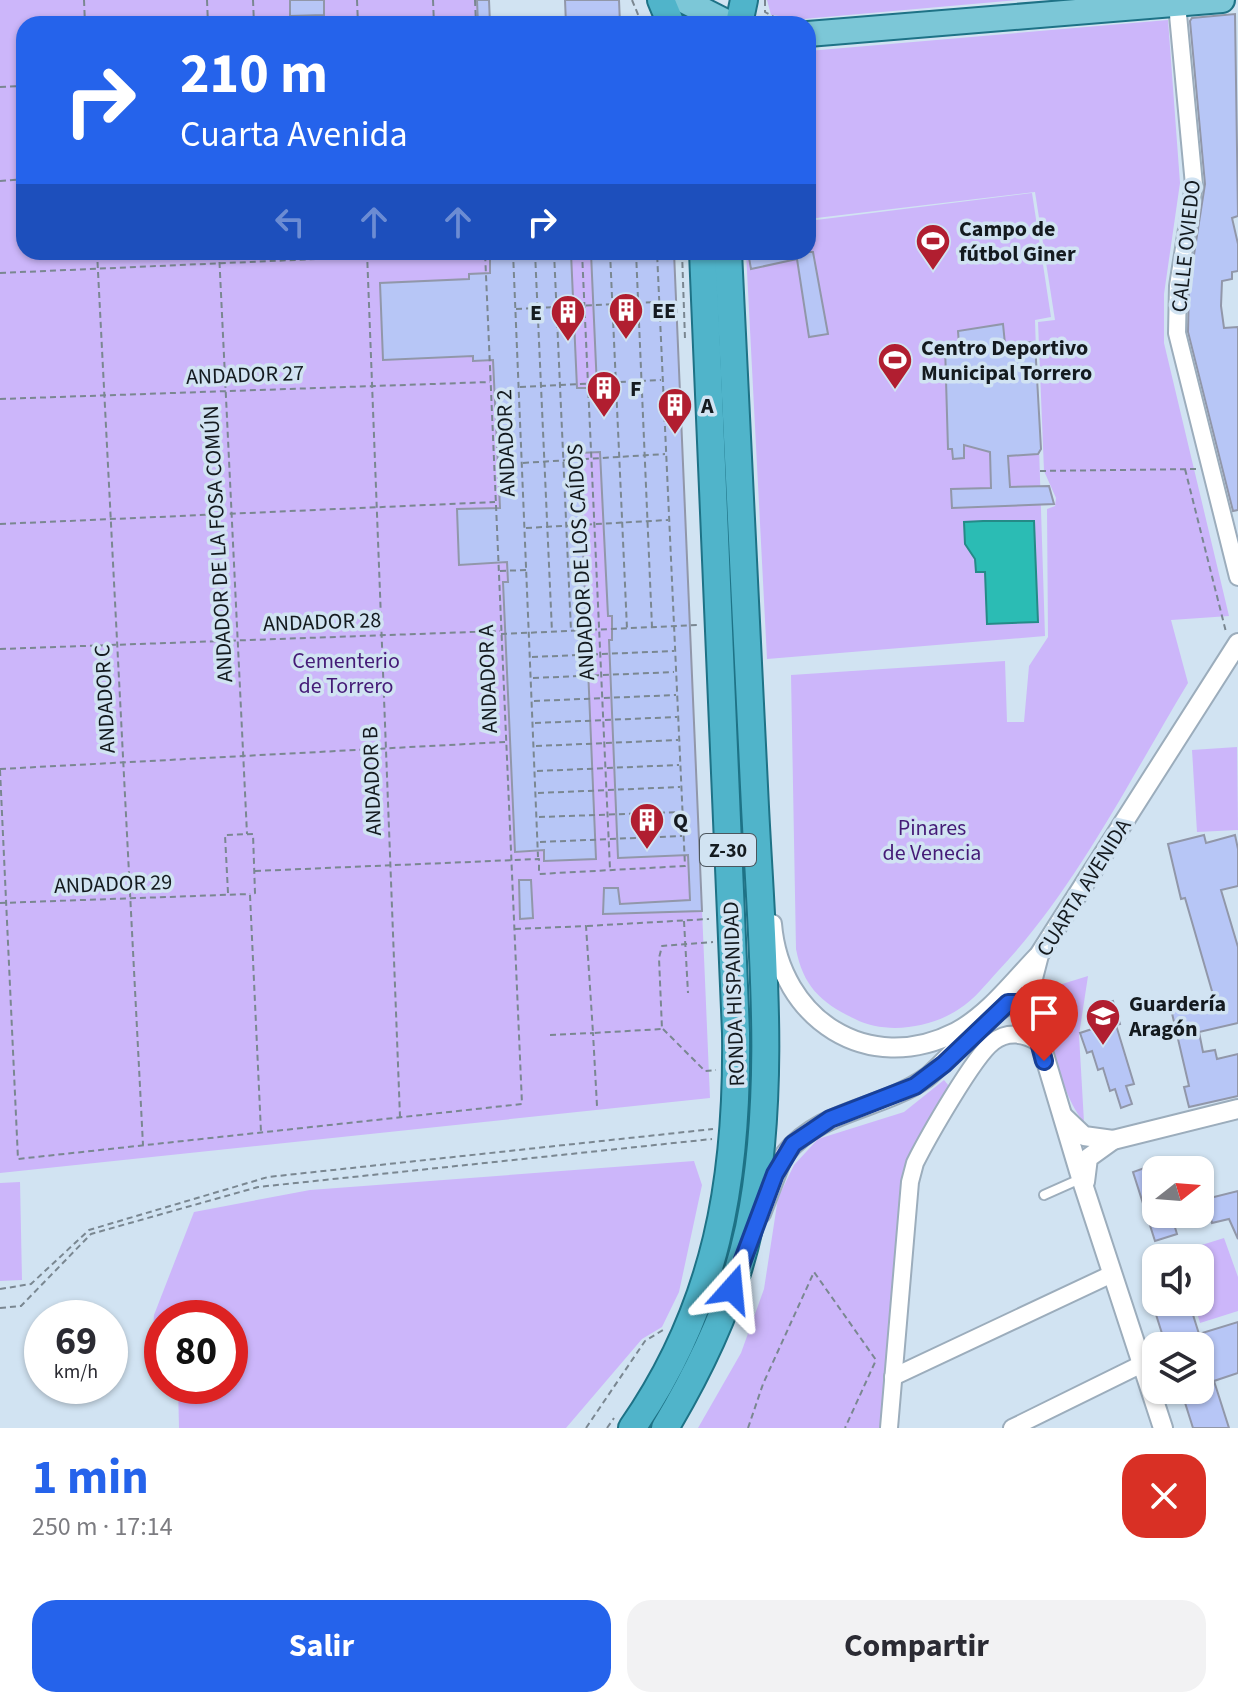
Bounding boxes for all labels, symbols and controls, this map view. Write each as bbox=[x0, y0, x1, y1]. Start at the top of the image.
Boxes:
text: 210 m bbox=[180, 35, 328, 114]
icon: right bbox=[48, 48, 152, 152]
text: Cuarta Avenida bbox=[180, 109, 408, 160]
street label: CALLE OVIEDO bbox=[1163, 178, 1209, 314]
icon: left bbox=[268, 200, 312, 244]
icon: ahead bbox=[352, 200, 396, 244]
icon: ahead bbox=[436, 200, 480, 244]
icon: right bbox=[520, 200, 564, 244]
place label: Campo de fútbol Giner bbox=[959, 213, 1076, 270]
sports icon: Campo de fútbol Giner bbox=[914, 222, 952, 272]
building icon: EE bbox=[607, 291, 645, 341]
building icon: E bbox=[549, 293, 587, 343]
place label: EE bbox=[652, 295, 676, 327]
place label: E bbox=[530, 297, 542, 329]
place label: Centro Deportivo Municipal Torrero bbox=[921, 332, 1092, 389]
sports icon: Centro Deportivo Municipal Torrero bbox=[876, 341, 914, 391]
street label: ANDADOR 27 bbox=[185, 357, 305, 393]
building icon: F bbox=[585, 369, 623, 419]
place label: F bbox=[630, 373, 642, 405]
building icon: A bbox=[656, 386, 694, 436]
street label: ANDADOR 2 bbox=[488, 389, 524, 497]
place label: A bbox=[700, 390, 714, 422]
street label: ANDADOR DE LA FOSA COMÚN bbox=[195, 405, 241, 683]
street label: ANDADOR DE LOS CAÍDOS bbox=[559, 443, 603, 681]
street label: ANDADOR 28 bbox=[262, 604, 382, 640]
street label: ANDADOR A bbox=[470, 624, 506, 734]
street label: ANDADOR C bbox=[86, 644, 124, 754]
park label: Cementerio de Torrero bbox=[292, 645, 400, 702]
street label: ANDADOR B bbox=[354, 726, 390, 836]
building icon: Q bbox=[628, 801, 666, 851]
place label: Q bbox=[673, 805, 688, 837]
park label: Pinares de Venecia bbox=[883, 812, 981, 869]
street label: CUARTA AVENIDA bbox=[1029, 812, 1139, 963]
road number: Z-30 bbox=[700, 834, 756, 866]
street label: ANDADOR 29 bbox=[53, 866, 173, 902]
street label: RONDA HISPANIDAD bbox=[715, 901, 753, 1087]
pin bbox=[1010, 979, 1078, 1061]
place label: Guardería Aragón bbox=[1128, 988, 1226, 1045]
icon: arrive bbox=[1022, 991, 1066, 1035]
school or university icon: Guardería Aragón bbox=[1084, 997, 1122, 1047]
north arrow bbox=[1142, 1156, 1214, 1228]
map controls bbox=[1142, 1156, 1214, 1404]
button: sound bbox=[1142, 1244, 1214, 1316]
position arrow bbox=[690, 1247, 774, 1331]
speed limit sign: 80 bbox=[144, 1300, 248, 1404]
text: 69 bbox=[55, 1313, 97, 1370]
button: layers bbox=[1142, 1332, 1214, 1404]
text: km/h bbox=[54, 1358, 98, 1386]
text: 1 min bbox=[32, 1444, 149, 1512]
button: close bbox=[1122, 1454, 1206, 1538]
text: 250 m · 17:14 bbox=[32, 1508, 173, 1545]
button: Salir bbox=[32, 1600, 611, 1692]
button: Compartir bbox=[627, 1600, 1206, 1692]

